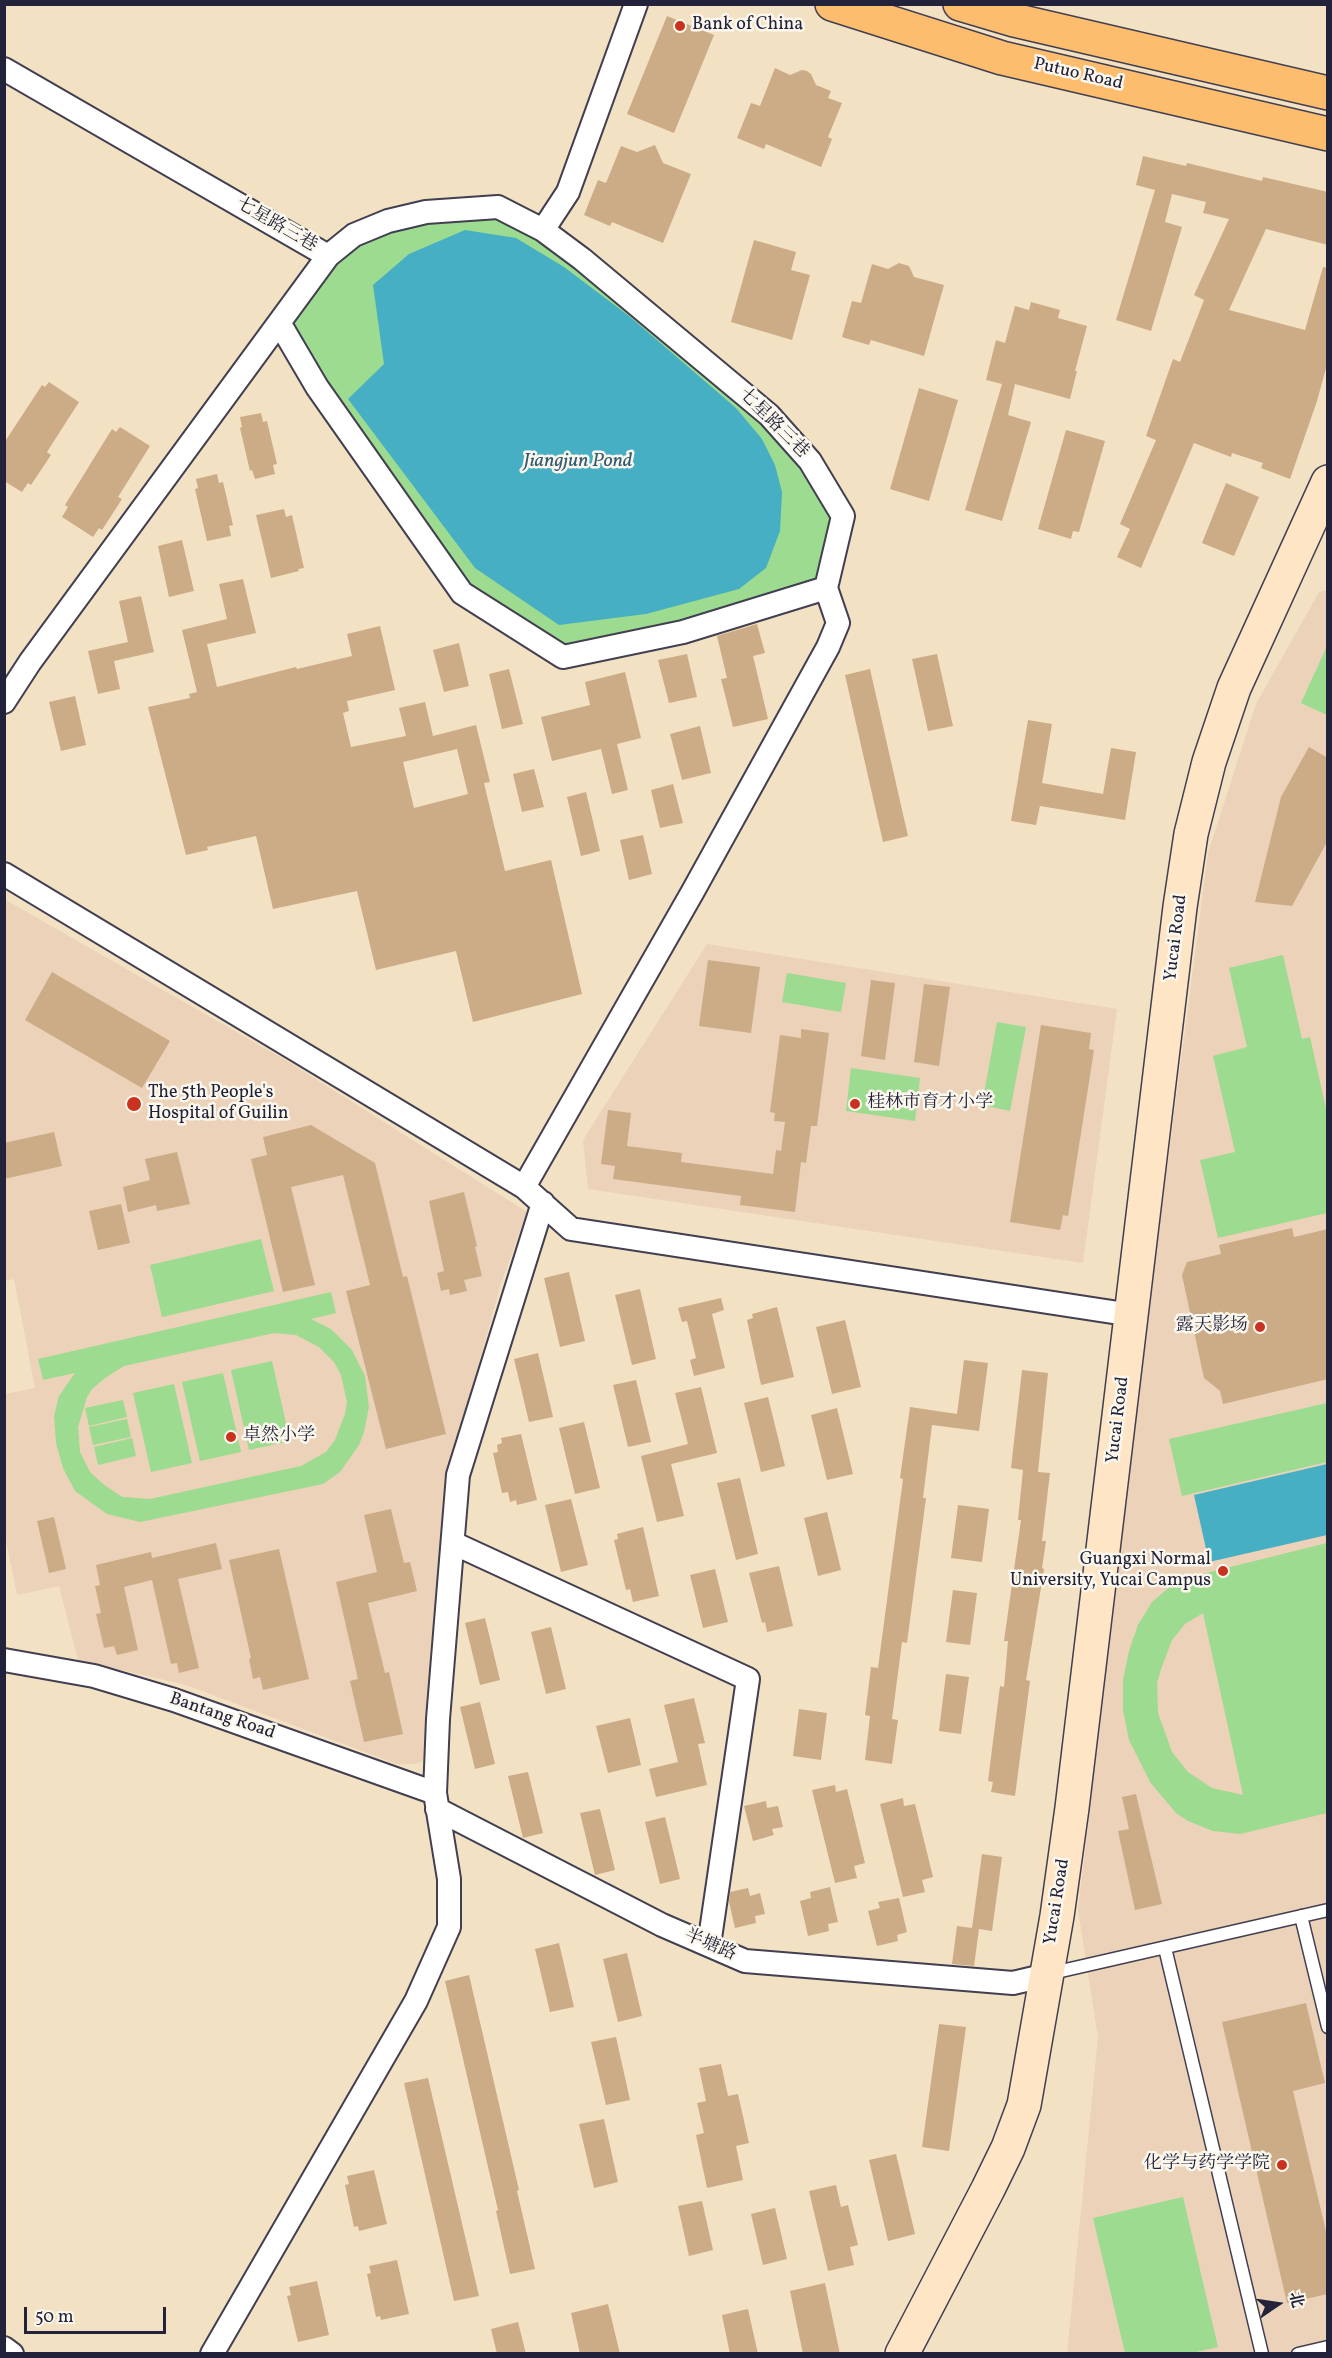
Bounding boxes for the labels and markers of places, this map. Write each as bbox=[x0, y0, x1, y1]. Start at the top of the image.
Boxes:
place label: Bank of China bbox=[692, 15, 803, 37]
marker: Bank of China bbox=[673, 19, 687, 33]
place label: The 5th People's Hospital of Guilin bbox=[148, 1083, 288, 1126]
place label: 桂林市育才小学 bbox=[867, 1093, 993, 1115]
marker: The 5th People's Hospital of Guilin bbox=[125, 1095, 143, 1113]
marker: 桂林市育才小学 bbox=[848, 1097, 862, 1111]
place label: 露天影场 bbox=[1176, 1316, 1248, 1338]
marker: 露天影场 bbox=[1253, 1320, 1267, 1334]
place label: 卓然小学 bbox=[243, 1426, 315, 1448]
marker: 卓然小学 bbox=[224, 1430, 238, 1444]
place label: Guangxi Normal University, Yucai Campus bbox=[1010, 1550, 1211, 1592]
marker: Guangxi Normal University, Yucai Campus bbox=[1216, 1564, 1230, 1578]
place label: 化学与药学学院 bbox=[1144, 2154, 1270, 2176]
marker: 化学与药学学院 bbox=[1275, 2158, 1289, 2172]

